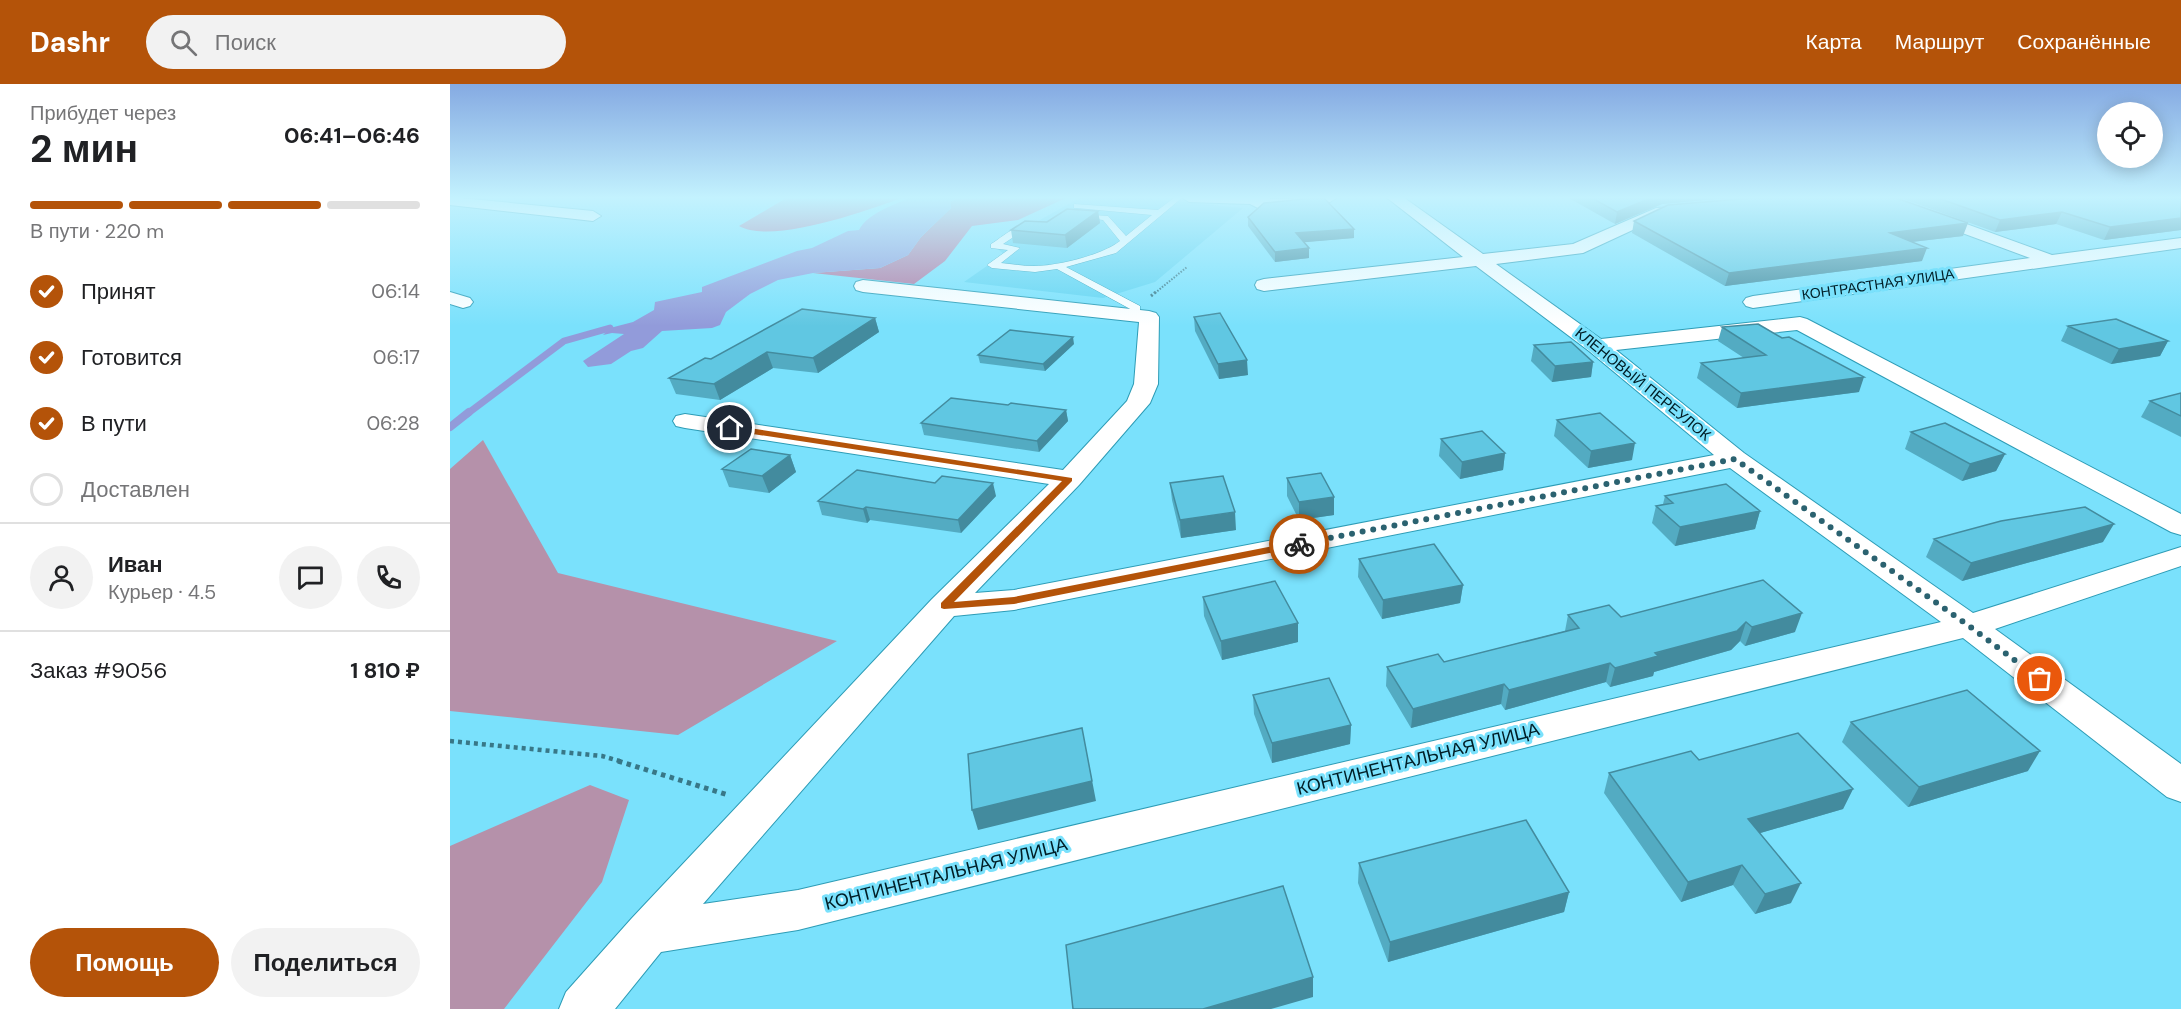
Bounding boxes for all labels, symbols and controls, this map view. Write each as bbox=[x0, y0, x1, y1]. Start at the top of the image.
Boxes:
search box bbox=[146, 15, 566, 69]
text: Dashr bbox=[30, 24, 110, 61]
icon: search bbox=[167, 26, 200, 59]
text: Поиск bbox=[215, 28, 276, 57]
text: Карта bbox=[1806, 28, 1862, 56]
text: Маршрут bbox=[1895, 28, 1984, 56]
text: Сохранённые bbox=[2017, 28, 2151, 56]
text: Прибудет через bbox=[30, 100, 176, 126]
map controls bbox=[2097, 102, 2163, 168]
button: locate bbox=[2097, 102, 2163, 168]
text: 06:41–06:46 bbox=[284, 121, 420, 150]
text: 2 мин bbox=[30, 123, 138, 174]
text: В пути · 220 m bbox=[30, 218, 164, 244]
street label: КОНТРАСТНАЯ УЛИЦА bbox=[1801, 264, 1956, 304]
icon: check bbox=[30, 275, 63, 308]
text: Принят bbox=[81, 277, 155, 306]
text: 06:14 bbox=[371, 278, 420, 304]
street label: КЛЕНОВЫЙ ПЕРЕУЛОК bbox=[1571, 323, 1715, 445]
icon: check bbox=[30, 341, 63, 374]
text: Готовится bbox=[81, 343, 182, 372]
text: 06:17 bbox=[373, 344, 420, 370]
pin bbox=[704, 402, 755, 453]
icon: check bbox=[30, 407, 63, 440]
text: В пути bbox=[81, 409, 147, 438]
text: 06:28 bbox=[366, 410, 420, 436]
icon: home bbox=[713, 411, 746, 444]
text: Доставлен bbox=[81, 475, 190, 504]
courier bbox=[1269, 514, 1329, 574]
icon: bike bbox=[1283, 528, 1316, 561]
button: person bbox=[30, 546, 93, 609]
button: chat bbox=[279, 546, 342, 609]
button: phone bbox=[357, 546, 420, 609]
text: Иван bbox=[108, 550, 163, 579]
text: Курьер · 4.5 bbox=[108, 579, 216, 605]
pin bbox=[2014, 653, 2065, 704]
text: Заказ #9056 bbox=[30, 656, 167, 685]
text: 1 810 ₽ bbox=[350, 656, 420, 685]
icon: bag bbox=[2023, 662, 2056, 695]
street label: КОНТИНЕНТАЛЬНАЯ УЛИЦА bbox=[1294, 717, 1542, 801]
street label: КОНТИНЕНТАЛЬНАЯ УЛИЦА bbox=[822, 832, 1070, 916]
button: Помощь bbox=[30, 928, 219, 997]
button: Поделиться bbox=[231, 928, 420, 997]

